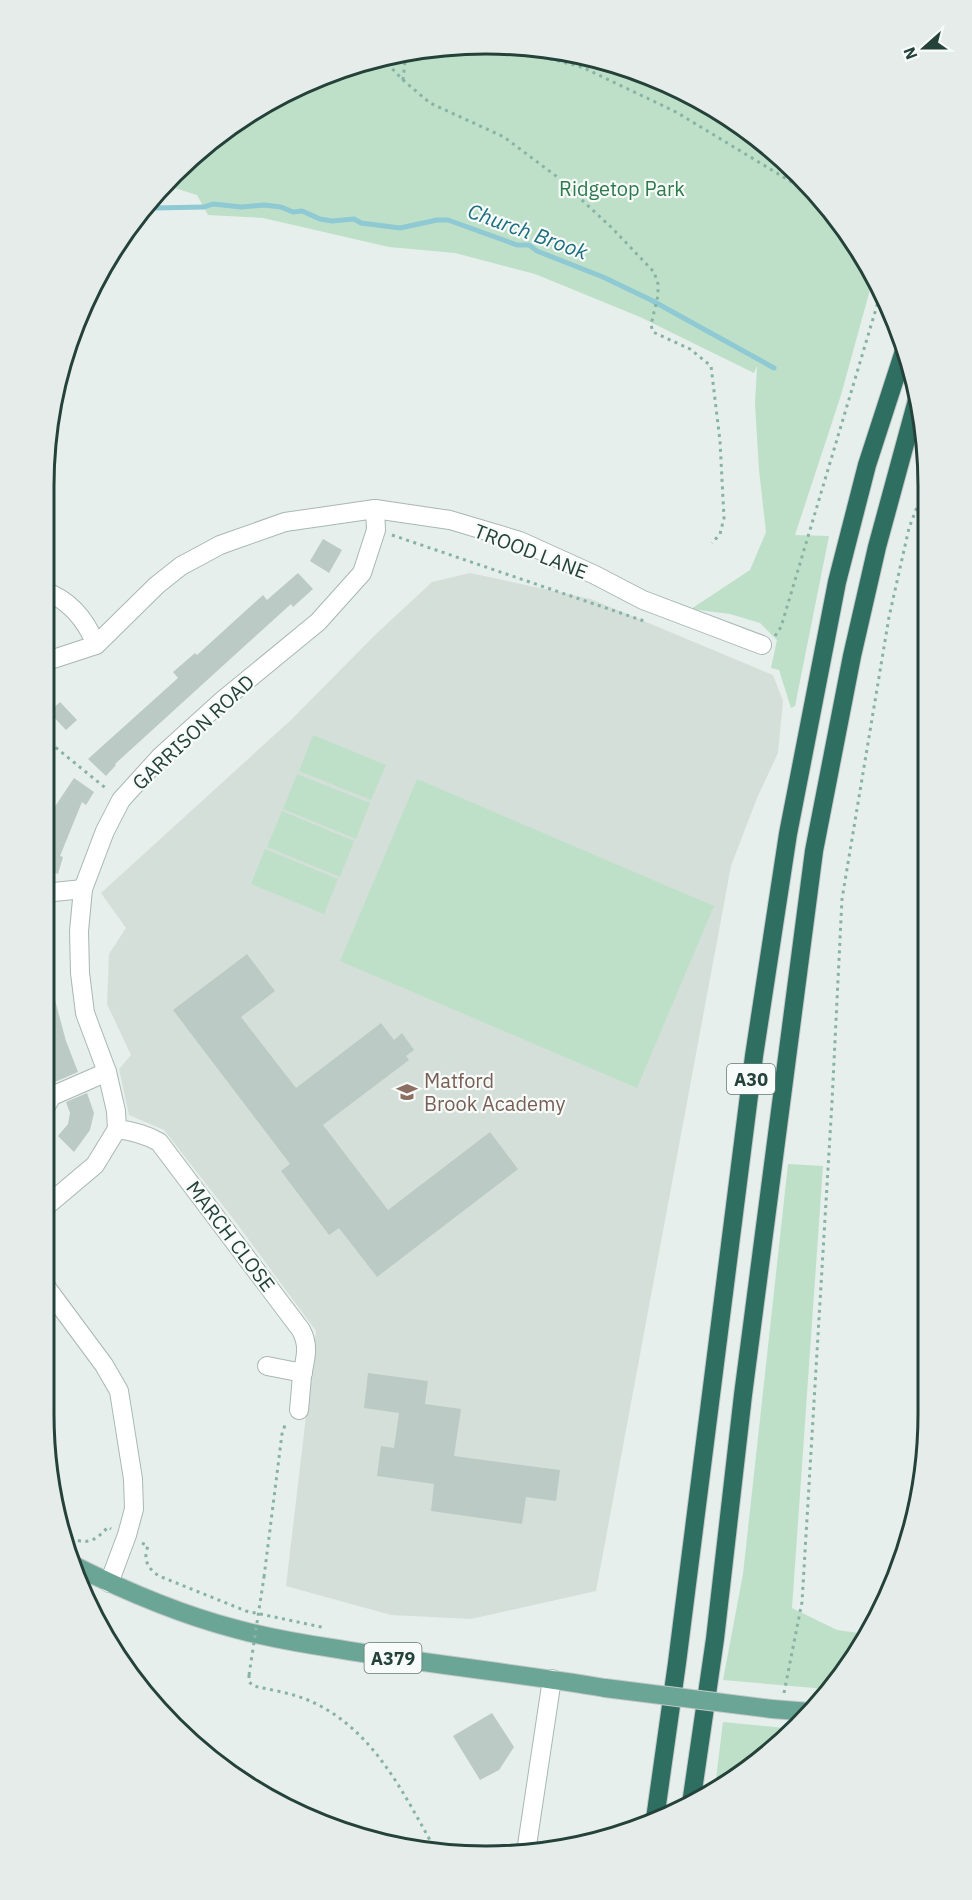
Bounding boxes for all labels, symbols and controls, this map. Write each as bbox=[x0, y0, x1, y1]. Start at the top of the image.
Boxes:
north arrow bbox=[894, 18, 954, 78]
text: N bbox=[899, 44, 921, 62]
park label: Ridgetop Park bbox=[559, 175, 685, 202]
water label: Church Brook bbox=[464, 196, 593, 266]
street label: TROOD LANE bbox=[470, 517, 592, 585]
street label: GARRISON ROAD bbox=[126, 668, 260, 796]
road number: A30 bbox=[727, 1064, 775, 1094]
place label: Matford Brook Academy bbox=[424, 1067, 565, 1117]
school or university icon: Matford Brook Academy bbox=[395, 1080, 419, 1104]
street label: MARCH CLOSE bbox=[180, 1175, 282, 1297]
road number: A379 bbox=[364, 1643, 422, 1673]

